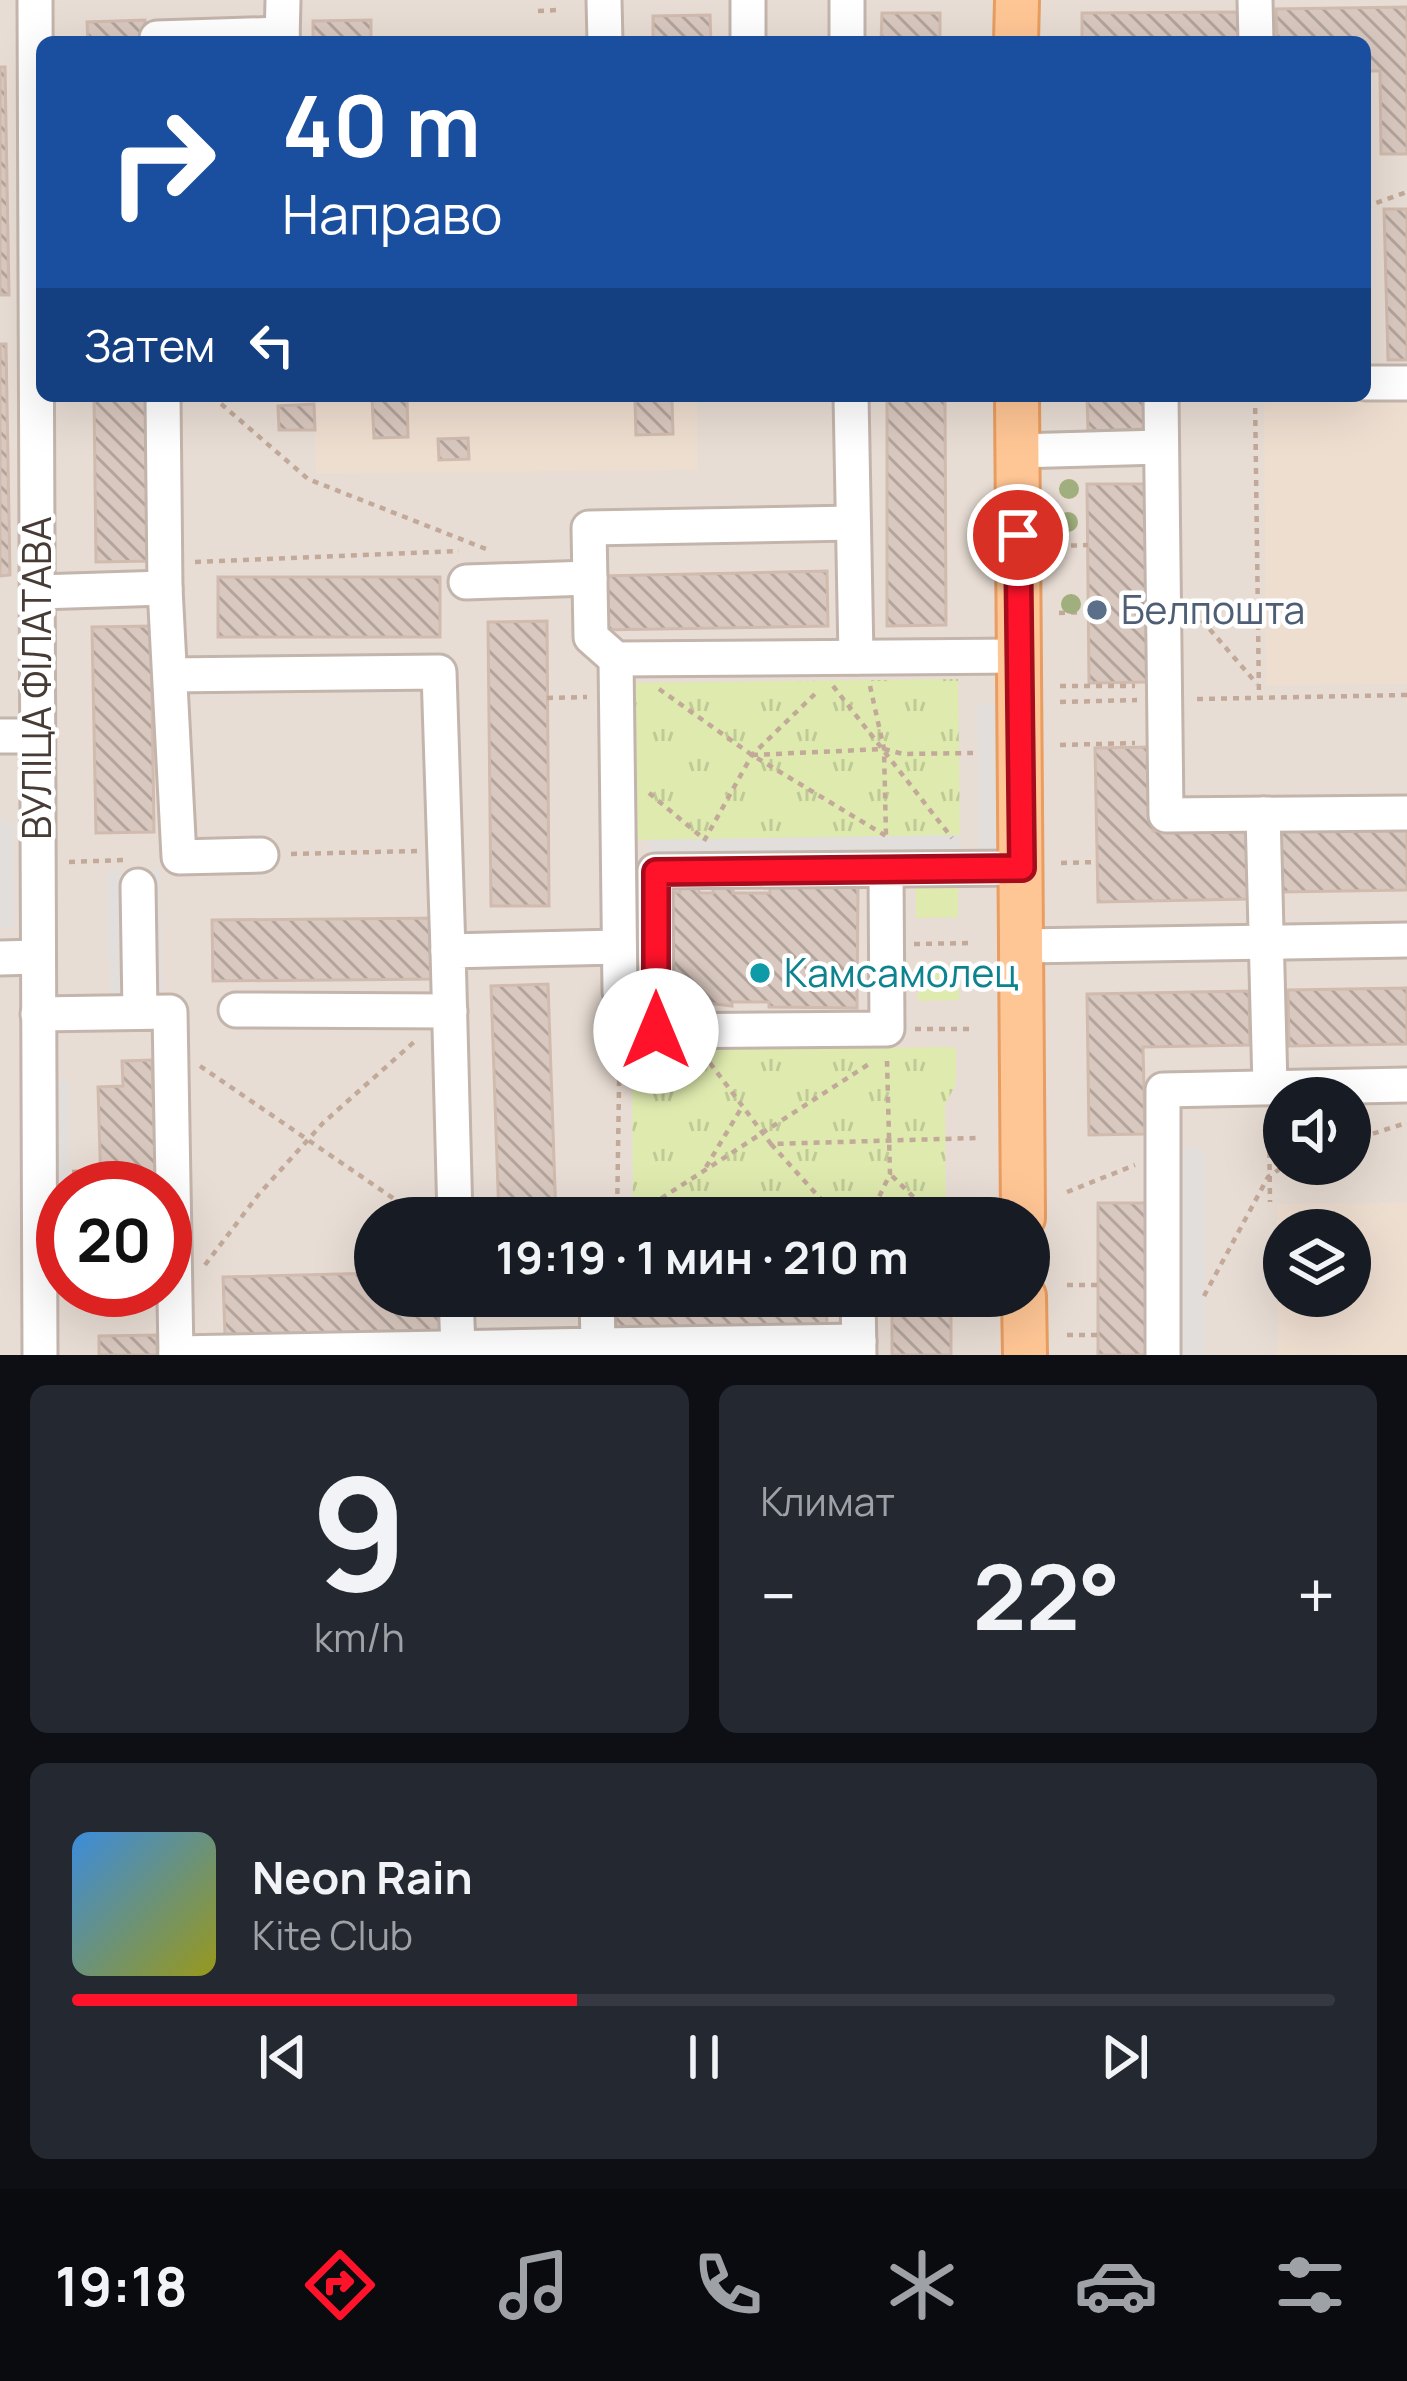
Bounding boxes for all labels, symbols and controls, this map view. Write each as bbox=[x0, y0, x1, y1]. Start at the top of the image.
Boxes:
text: 40 m bbox=[282, 67, 481, 182]
icon: right bbox=[84, 84, 240, 240]
text: Направо bbox=[282, 176, 503, 250]
icon: left bbox=[239, 312, 305, 378]
text: Затем bbox=[84, 314, 215, 376]
pin bbox=[967, 484, 1069, 586]
icon: arrive bbox=[985, 502, 1051, 568]
street label: ВУЛІЦА ФІЛАТАВА bbox=[9, 516, 63, 840]
place label: Белпошта bbox=[1121, 582, 1305, 636]
marker: Белпошта bbox=[1084, 597, 1110, 623]
place label: Камсамолец bbox=[784, 945, 1018, 999]
marker: Камсамолец bbox=[747, 960, 773, 986]
position arrow bbox=[593, 968, 719, 1094]
map controls bbox=[1263, 1077, 1371, 1317]
button: sound bbox=[1263, 1077, 1371, 1185]
speed limit sign: 20 bbox=[36, 1161, 192, 1317]
button: layers bbox=[1263, 1209, 1371, 1317]
text: 19:19 · 1 мин · 210 m bbox=[496, 1226, 909, 1288]
text: 9 bbox=[311, 1425, 408, 1638]
text: Климат bbox=[761, 1474, 895, 1528]
text: 22° bbox=[973, 1534, 1120, 1657]
text: − bbox=[761, 1550, 796, 1640]
text: + bbox=[1297, 1550, 1335, 1640]
text: km/h bbox=[314, 1610, 405, 1664]
text: Neon Rain bbox=[252, 1846, 473, 1908]
text: Kite Club bbox=[252, 1908, 413, 1962]
icon: previous bbox=[250, 2024, 316, 2090]
icon: pause bbox=[671, 2024, 737, 2090]
icon: next bbox=[1092, 2024, 1158, 2090]
icon: directions bbox=[298, 2243, 382, 2327]
icon: music bbox=[492, 2243, 576, 2327]
icon: phone bbox=[686, 2243, 770, 2327]
icon: climate bbox=[880, 2243, 964, 2327]
icon: car bbox=[1074, 2243, 1158, 2327]
icon: filters bbox=[1268, 2243, 1352, 2327]
text: 19:18 bbox=[55, 2248, 187, 2322]

